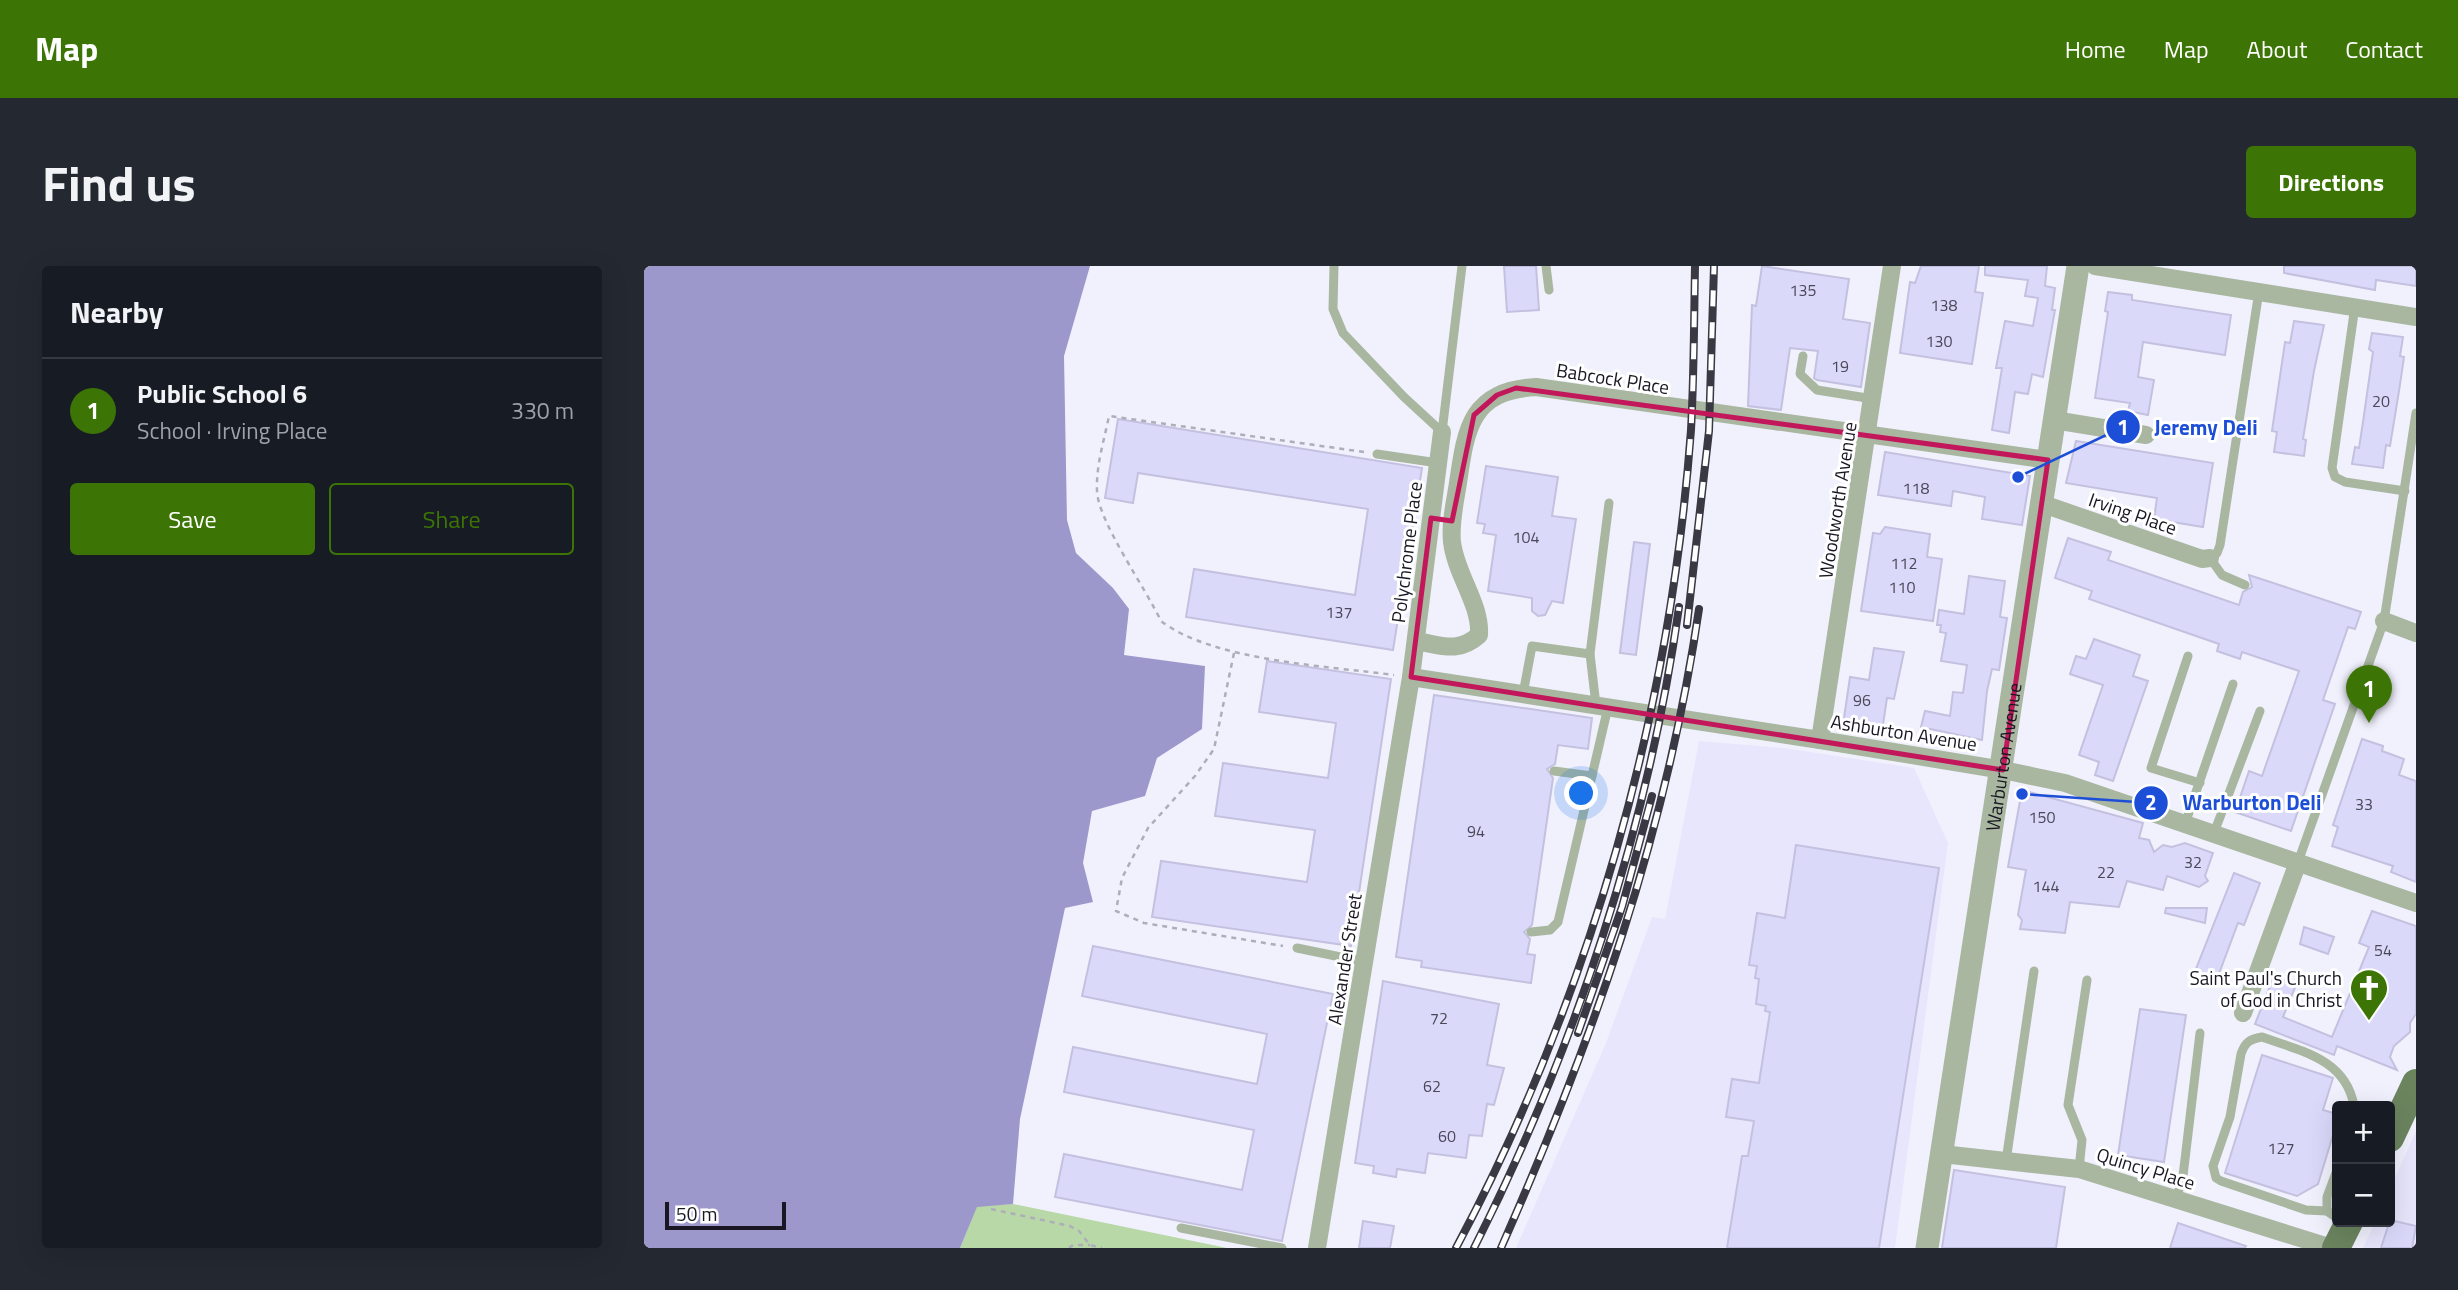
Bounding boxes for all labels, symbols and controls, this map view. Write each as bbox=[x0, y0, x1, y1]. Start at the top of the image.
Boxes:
text: Map bbox=[35, 24, 98, 74]
text: Home bbox=[2065, 31, 2126, 67]
text: Map bbox=[2164, 31, 2209, 67]
text: About bbox=[2247, 31, 2307, 67]
text: Contact bbox=[2345, 31, 2423, 67]
text: Find us bbox=[42, 145, 196, 220]
button: Directions bbox=[2246, 146, 2416, 218]
house number: 135 bbox=[1790, 278, 1816, 302]
text: Nearby bbox=[70, 289, 163, 335]
house number: 138 bbox=[1931, 293, 1957, 317]
house number: 130 bbox=[1926, 329, 1952, 353]
house number: 19 bbox=[1831, 354, 1849, 378]
street label: Babcock Place bbox=[1554, 355, 1672, 401]
text: Public School 6 bbox=[137, 374, 307, 413]
house number: 20 bbox=[2372, 389, 2390, 413]
text: 1 bbox=[87, 393, 99, 428]
text: 330 m bbox=[511, 393, 574, 428]
callout: Jeremy Deli bbox=[2106, 406, 2272, 448]
text: 1 bbox=[2117, 411, 2129, 443]
text: Jeremy Deli bbox=[2154, 411, 2258, 443]
text: School · Irving Place bbox=[137, 413, 328, 448]
street label: Woodworth Avenue bbox=[1810, 420, 1864, 580]
house number: 118 bbox=[1903, 476, 1929, 500]
street label: Polychrome Place bbox=[1383, 480, 1429, 624]
button: Save bbox=[70, 483, 315, 555]
button: Share bbox=[329, 483, 574, 555]
street label: Irving Place bbox=[2085, 484, 2181, 542]
house number: 104 bbox=[1513, 525, 1539, 549]
house number: 112 bbox=[1891, 551, 1917, 575]
house number: 110 bbox=[1889, 575, 1915, 599]
house number: 137 bbox=[1326, 600, 1352, 624]
pin: 1 bbox=[2346, 665, 2392, 723]
street label: Warburton Avenue bbox=[1977, 680, 2028, 833]
house number: 96 bbox=[1853, 688, 1871, 712]
street label: Ashburton Avenue bbox=[1829, 706, 1979, 758]
your location bbox=[1564, 776, 1598, 810]
callout: Warburton Deli bbox=[2133, 782, 2335, 824]
text: 2 bbox=[2145, 786, 2157, 818]
text: Warburton Deli bbox=[2183, 786, 2321, 818]
house number: 33 bbox=[2355, 792, 2373, 816]
house number: 150 bbox=[2029, 805, 2055, 829]
house number: 94 bbox=[1467, 819, 1485, 843]
house number: 32 bbox=[2184, 850, 2202, 874]
house number: 22 bbox=[2097, 860, 2115, 884]
house number: 144 bbox=[2033, 874, 2059, 898]
street label: Alexander Street bbox=[1319, 891, 1369, 1027]
house number: 54 bbox=[2374, 938, 2392, 962]
place label: Saint Paul's Church of God in Christ bbox=[2189, 963, 2342, 1014]
church icon: Saint Paul's Church of God in Christ bbox=[2348, 967, 2390, 1022]
house number: 72 bbox=[1430, 1006, 1448, 1030]
house number: 62 bbox=[1423, 1074, 1441, 1098]
map controls bbox=[2332, 1101, 2395, 1227]
button: + bbox=[2332, 1101, 2395, 1164]
house number: 60 bbox=[1438, 1124, 1456, 1148]
house number: 127 bbox=[2268, 1136, 2294, 1160]
street label: Quincy Place bbox=[2093, 1139, 2199, 1197]
button: − bbox=[2332, 1164, 2395, 1227]
scale bar bbox=[665, 1199, 786, 1231]
text: 50 m bbox=[676, 1199, 717, 1228]

